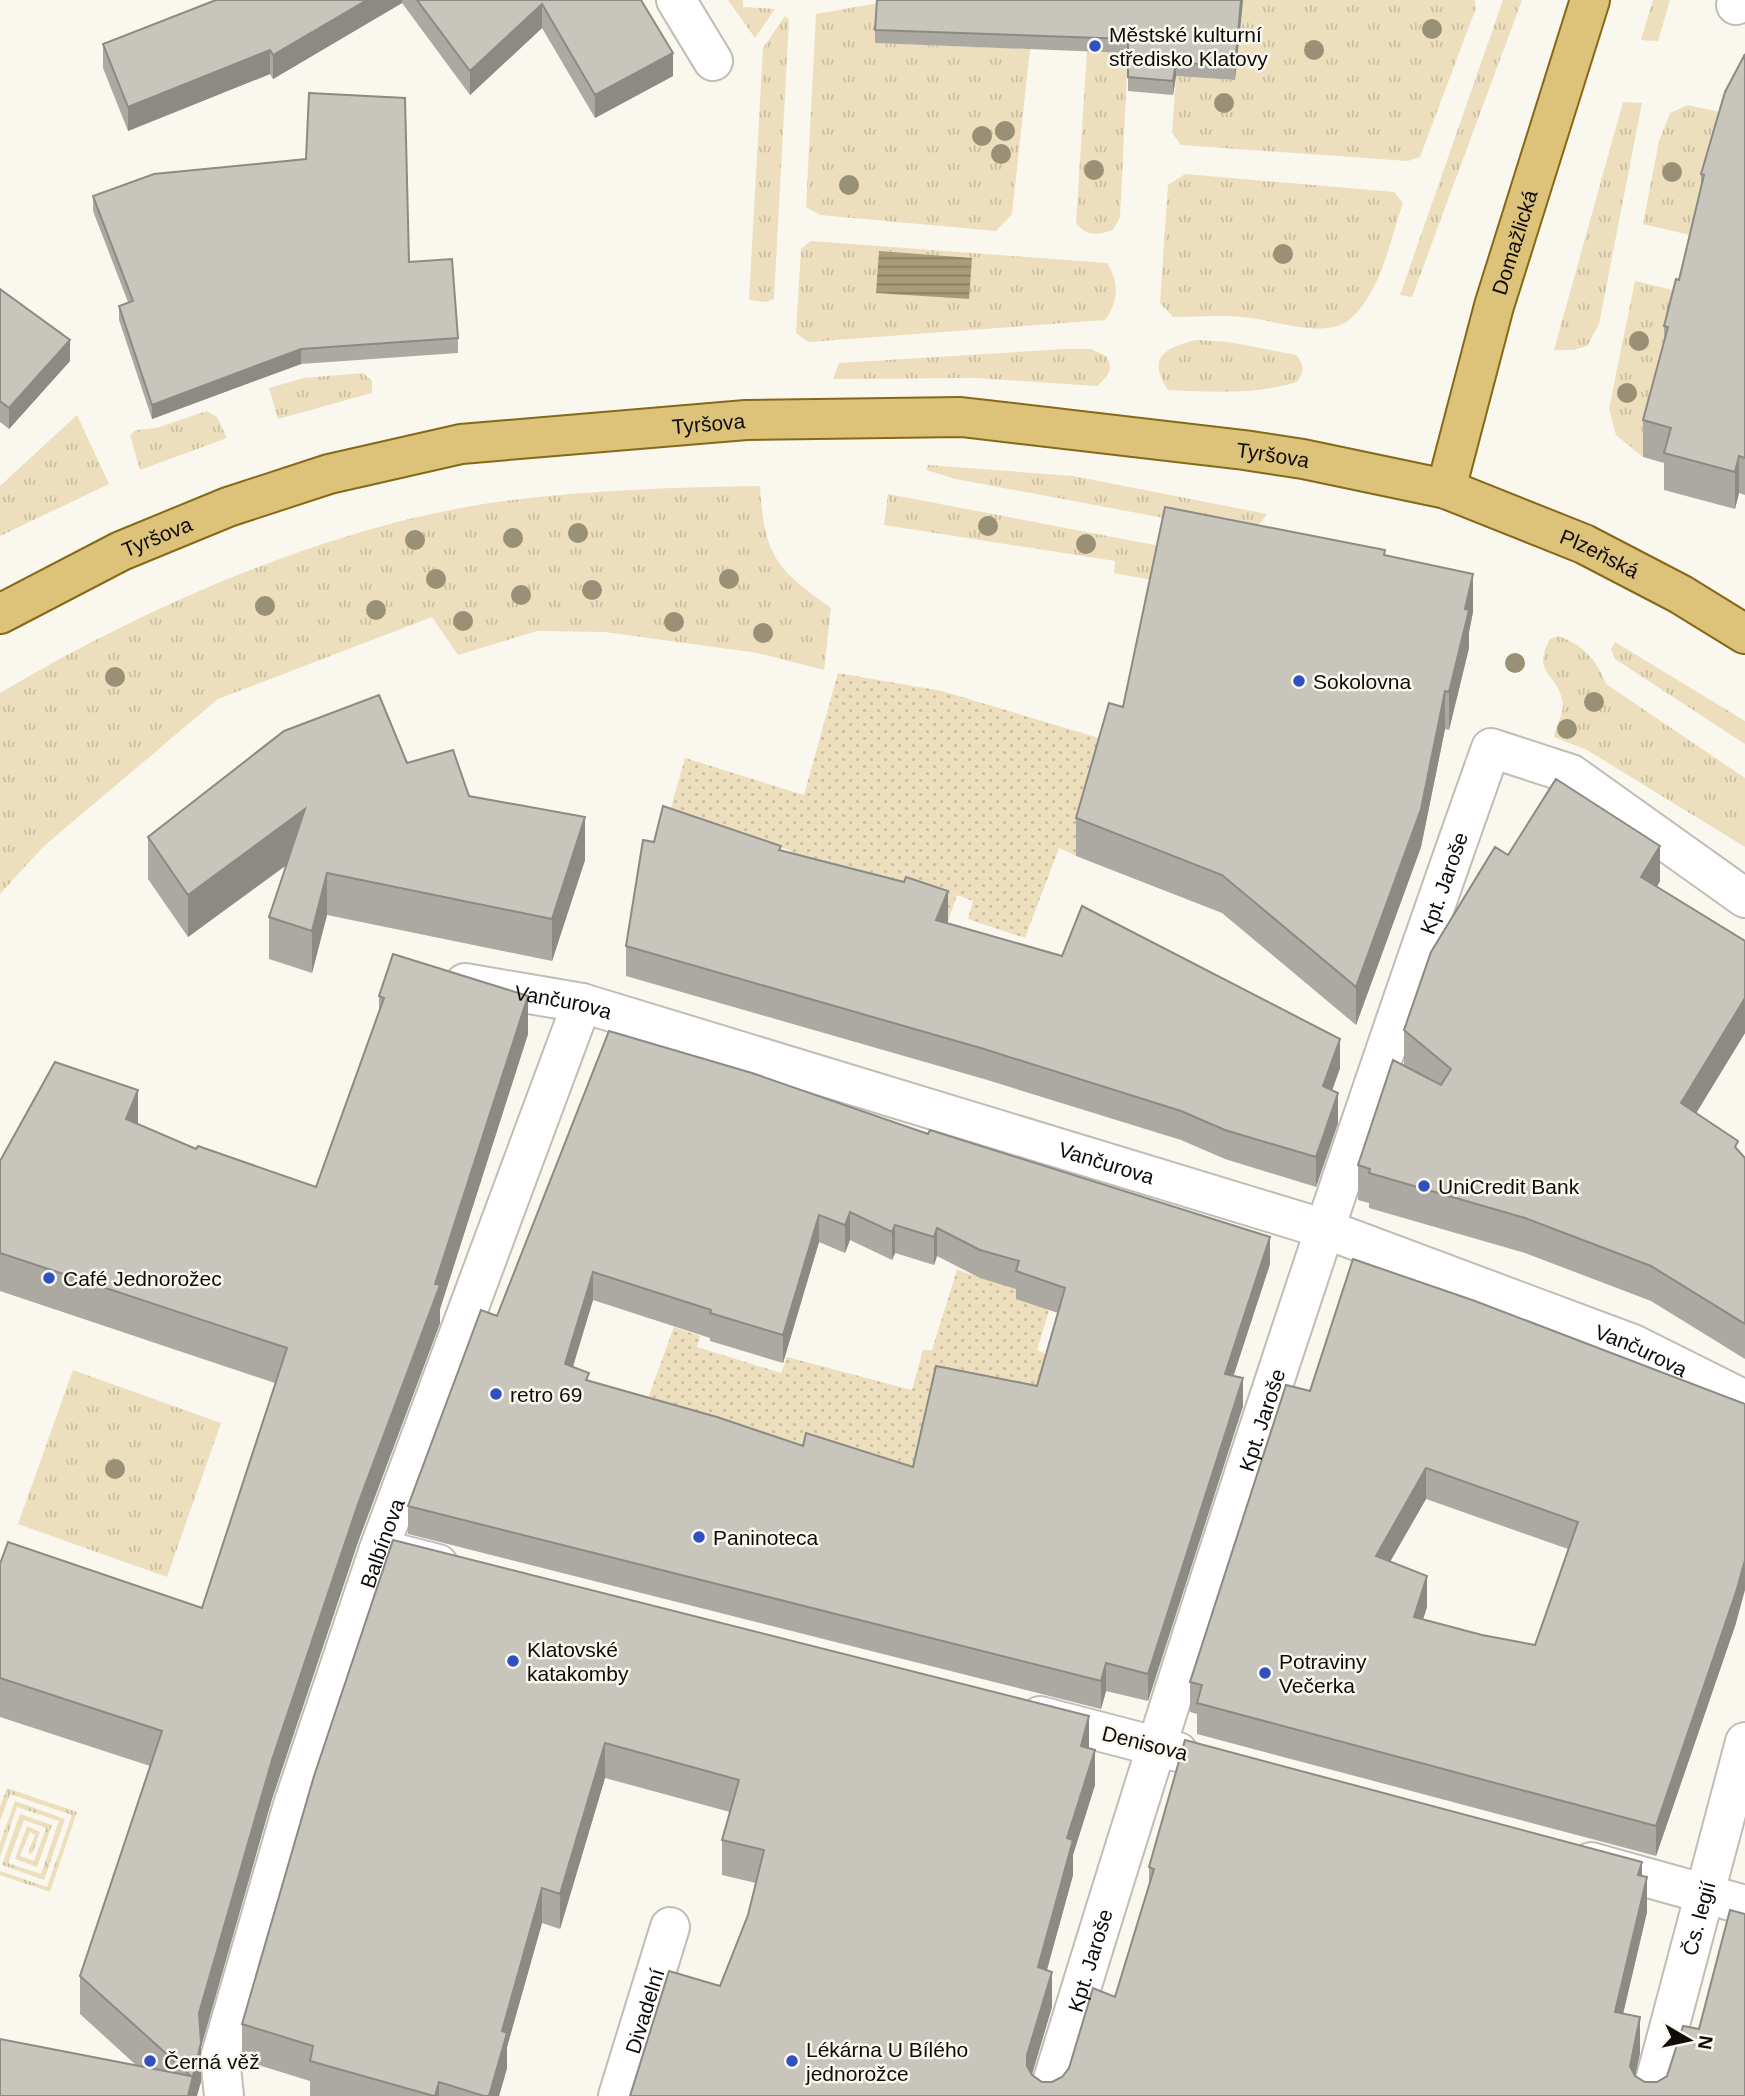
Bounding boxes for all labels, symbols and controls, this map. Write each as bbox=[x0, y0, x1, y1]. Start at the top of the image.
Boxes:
place label: Městské kulturní středisko Klatovy bbox=[1109, 23, 1268, 70]
marker: Městské kulturní středisko Klatovy bbox=[1087, 38, 1103, 54]
street label: Domažlická bbox=[1487, 187, 1541, 297]
street label: Tyršova bbox=[671, 409, 746, 438]
street label: Tyršova bbox=[1235, 438, 1312, 472]
street label: Tyršova bbox=[118, 512, 195, 561]
street label: Plzeňská bbox=[1557, 524, 1643, 582]
place label: Sokolovna bbox=[1313, 670, 1411, 693]
marker: Sokolovna bbox=[1291, 673, 1307, 689]
street label: Kpt. Jaroše bbox=[1415, 829, 1472, 937]
street label: Vančurova bbox=[513, 980, 615, 1023]
street label: Vančurova bbox=[1056, 1137, 1158, 1188]
place label: UniCredit Bank bbox=[1438, 1175, 1580, 1198]
marker: UniCredit Bank bbox=[1416, 1178, 1432, 1194]
place label: Café Jednorožec bbox=[63, 1267, 222, 1290]
marker: Café Jednorožec bbox=[41, 1270, 57, 1286]
street label: Vančurova bbox=[1592, 1319, 1692, 1381]
street label: Kpt. Jaroše bbox=[1234, 1366, 1289, 1474]
place label: retro 69 bbox=[510, 1383, 582, 1406]
marker: retro 69 bbox=[488, 1386, 504, 1402]
street label: Balbínova bbox=[355, 1495, 408, 1591]
place label: Paninoteca bbox=[713, 1526, 818, 1549]
marker: Paninoteca bbox=[691, 1529, 707, 1545]
place label: Klatovské katakomby bbox=[527, 1638, 629, 1685]
place label: Potraviny Večerka bbox=[1279, 1650, 1367, 1697]
marker: Klatovské katakomby bbox=[505, 1653, 521, 1669]
marker: Potraviny Večerka bbox=[1257, 1665, 1273, 1681]
street label: Denisova bbox=[1100, 1721, 1191, 1765]
street label: Čs. legií bbox=[1677, 1878, 1719, 1958]
street label: Kpt. Jaroše bbox=[1063, 1906, 1116, 2014]
street label: Divadelní bbox=[620, 1966, 668, 2056]
north arrow bbox=[1654, 2005, 1724, 2075]
text: N bbox=[1694, 2034, 1717, 2051]
place label: Lékárna U Bílého jednorožce bbox=[805, 2038, 968, 2085]
place label: Černá věž bbox=[164, 2050, 260, 2073]
marker: Černá věž bbox=[142, 2053, 158, 2069]
marker: Lékárna U Bílého jednorožce bbox=[784, 2053, 800, 2069]

